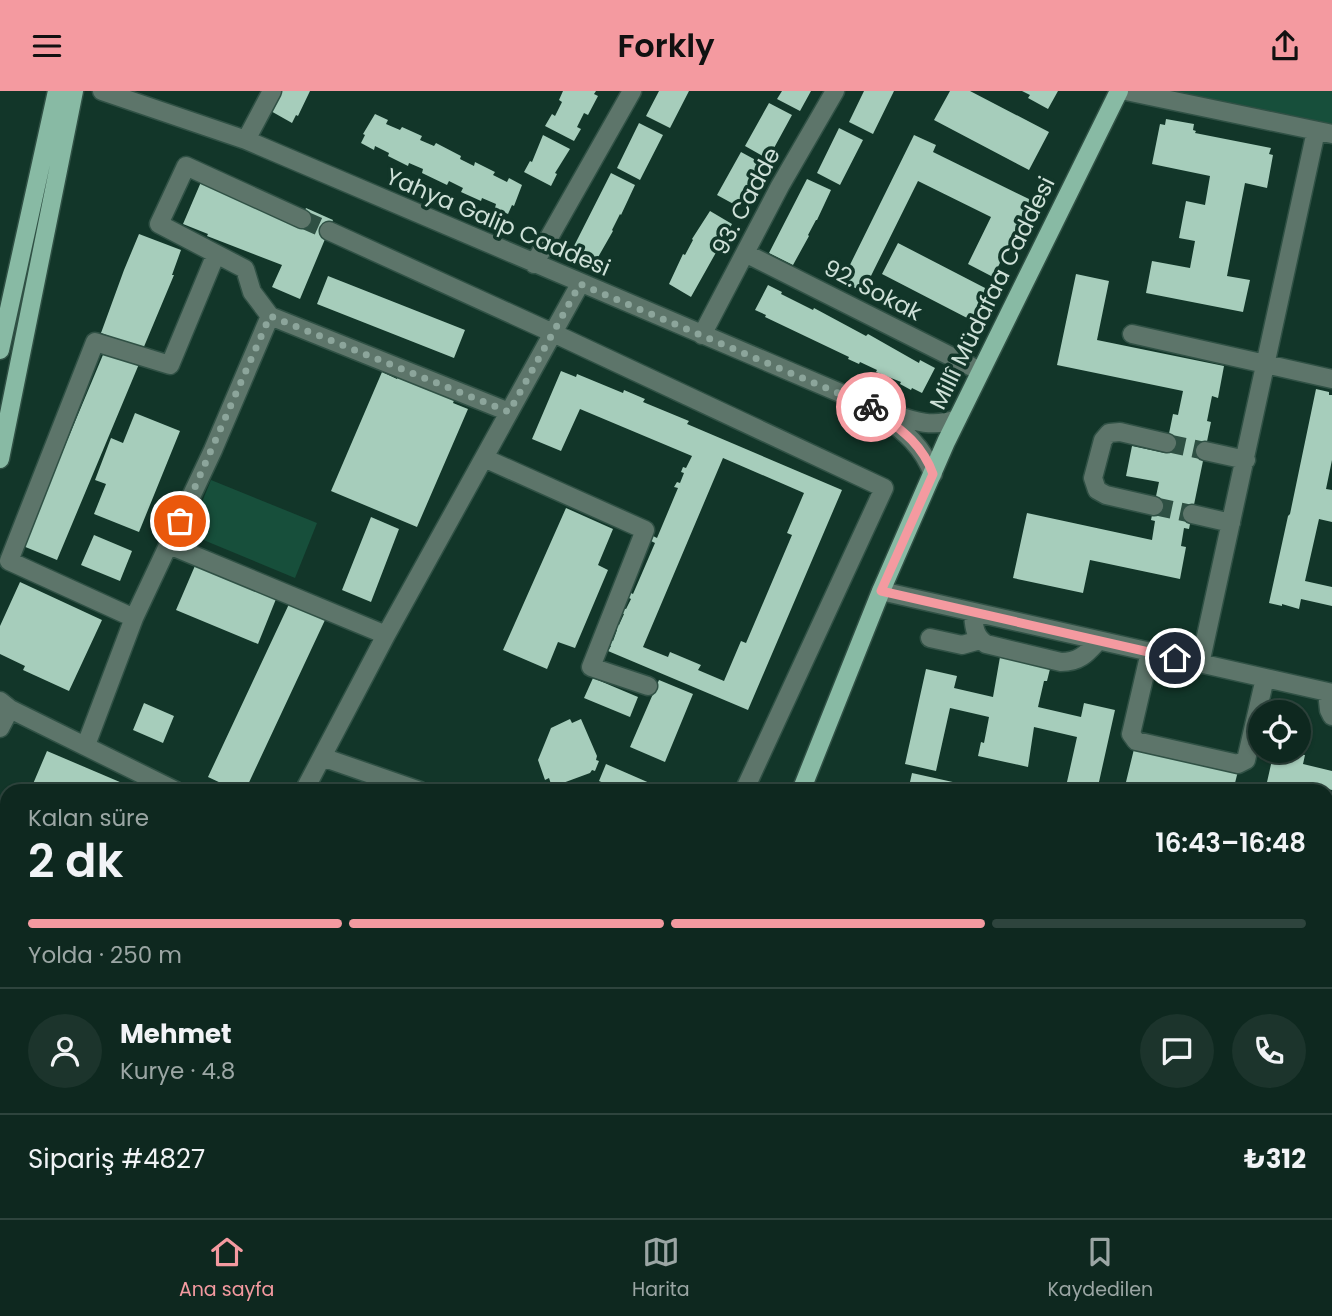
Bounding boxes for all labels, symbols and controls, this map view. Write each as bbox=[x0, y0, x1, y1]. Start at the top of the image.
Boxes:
text: Forkly bbox=[617, 23, 715, 68]
icon: menu bbox=[28, 27, 66, 65]
icon: share bbox=[1266, 27, 1304, 65]
street label: 93. Cadde bbox=[704, 142, 788, 260]
street label: Yahya Galip Caddesi bbox=[381, 160, 615, 284]
street label: Millî Müdafaa Caddesi bbox=[922, 171, 1062, 415]
street label: 92. Sokak bbox=[818, 252, 928, 328]
courier bbox=[836, 372, 906, 442]
icon: bike bbox=[852, 388, 890, 426]
pin bbox=[150, 491, 210, 551]
icon: bag bbox=[161, 502, 199, 540]
pin bbox=[1145, 628, 1205, 688]
icon: home bbox=[1156, 639, 1194, 677]
map controls bbox=[1248, 700, 1311, 763]
button: locate bbox=[1248, 700, 1311, 763]
text: Kalan süre bbox=[28, 802, 149, 834]
text: 16:43–16:48 bbox=[1155, 825, 1306, 861]
text: 2 dk bbox=[28, 829, 123, 893]
text: Yolda · 250 m bbox=[28, 939, 182, 971]
button: person bbox=[28, 1014, 102, 1088]
button: chat bbox=[1140, 1014, 1214, 1088]
button: phone bbox=[1232, 1014, 1306, 1088]
text: Mehmet bbox=[120, 1016, 232, 1052]
text: Kurye · 4.8 bbox=[120, 1055, 235, 1087]
text: Sipariş #4827 bbox=[28, 1141, 205, 1177]
text: ₺312 bbox=[1244, 1141, 1306, 1177]
tab: Ana sayfa bbox=[179, 1233, 274, 1304]
tab: Harita bbox=[632, 1233, 690, 1304]
tab: Kaydedilen bbox=[1047, 1233, 1153, 1304]

